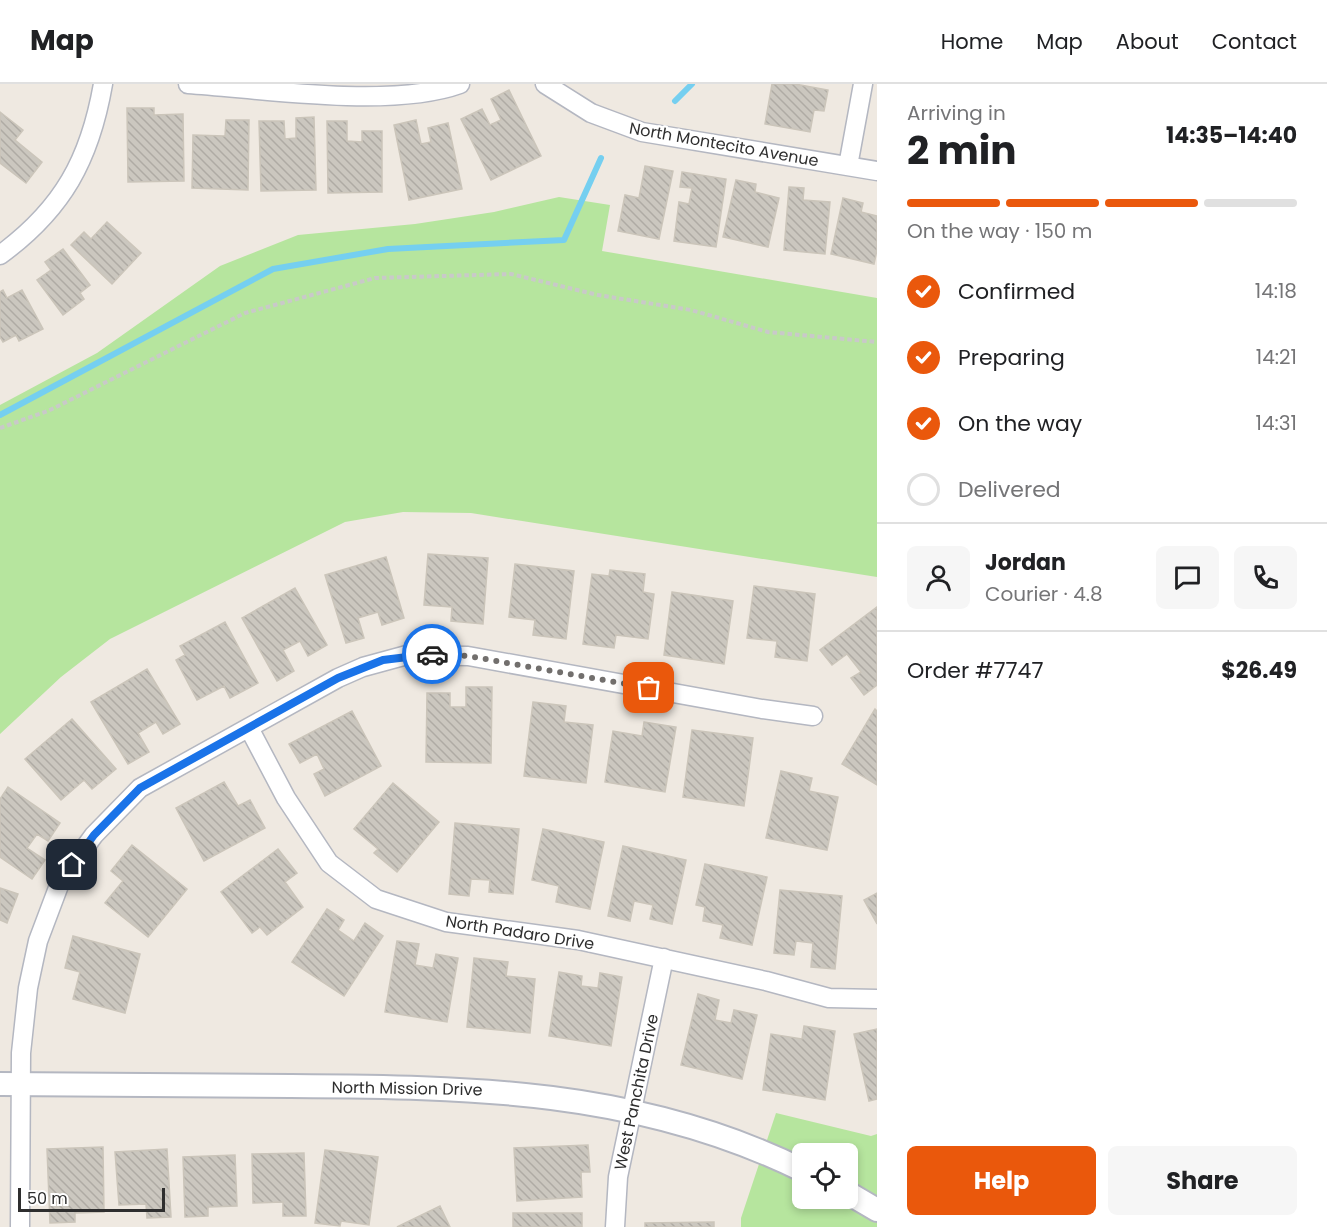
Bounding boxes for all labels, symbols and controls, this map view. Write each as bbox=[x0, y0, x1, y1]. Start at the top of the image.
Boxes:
text: Map bbox=[30, 21, 94, 60]
text: Home bbox=[941, 27, 1003, 56]
text: Map bbox=[1036, 27, 1083, 56]
text: About bbox=[1116, 27, 1179, 56]
text: Contact bbox=[1212, 27, 1297, 56]
text: Arriving in bbox=[907, 99, 1006, 127]
street label: North Montecito Avenue bbox=[627, 117, 820, 172]
text: 14:35–14:40 bbox=[1166, 120, 1297, 151]
text: 2 min bbox=[907, 123, 1017, 178]
text: On the way · 150 m bbox=[907, 217, 1092, 245]
icon: check bbox=[907, 275, 940, 308]
text: Confirmed bbox=[958, 276, 1075, 307]
text: 14:18 bbox=[1255, 277, 1297, 305]
icon: check bbox=[907, 341, 940, 374]
text: Preparing bbox=[958, 342, 1065, 373]
text: 14:21 bbox=[1256, 343, 1297, 371]
icon: check bbox=[907, 407, 940, 440]
text: On the way bbox=[958, 408, 1082, 439]
text: 14:31 bbox=[1256, 409, 1297, 437]
text: Delivered bbox=[958, 474, 1061, 505]
button: person bbox=[907, 546, 970, 609]
button: chat bbox=[1156, 546, 1219, 609]
button: phone bbox=[1234, 546, 1297, 609]
text: Jordan bbox=[985, 547, 1066, 578]
text: Courier · 4.8 bbox=[985, 580, 1103, 608]
courier bbox=[402, 624, 462, 684]
icon: car bbox=[416, 638, 449, 671]
text: Order #7747 bbox=[907, 655, 1043, 686]
text: $26.49 bbox=[1221, 655, 1297, 686]
pin bbox=[623, 662, 674, 713]
icon: bag bbox=[632, 671, 665, 704]
pin bbox=[46, 839, 97, 890]
icon: home bbox=[55, 848, 88, 881]
street label: North Padaro Drive bbox=[444, 909, 596, 956]
street label: West Panchita Drive bbox=[609, 1012, 664, 1172]
street label: North Mission Drive bbox=[331, 1076, 483, 1101]
map controls bbox=[792, 1143, 858, 1209]
button: locate bbox=[792, 1143, 858, 1209]
button: Help bbox=[907, 1146, 1096, 1215]
button: Share bbox=[1108, 1146, 1297, 1215]
scale bar bbox=[18, 1185, 165, 1212]
text: 50 m bbox=[27, 1187, 68, 1210]

